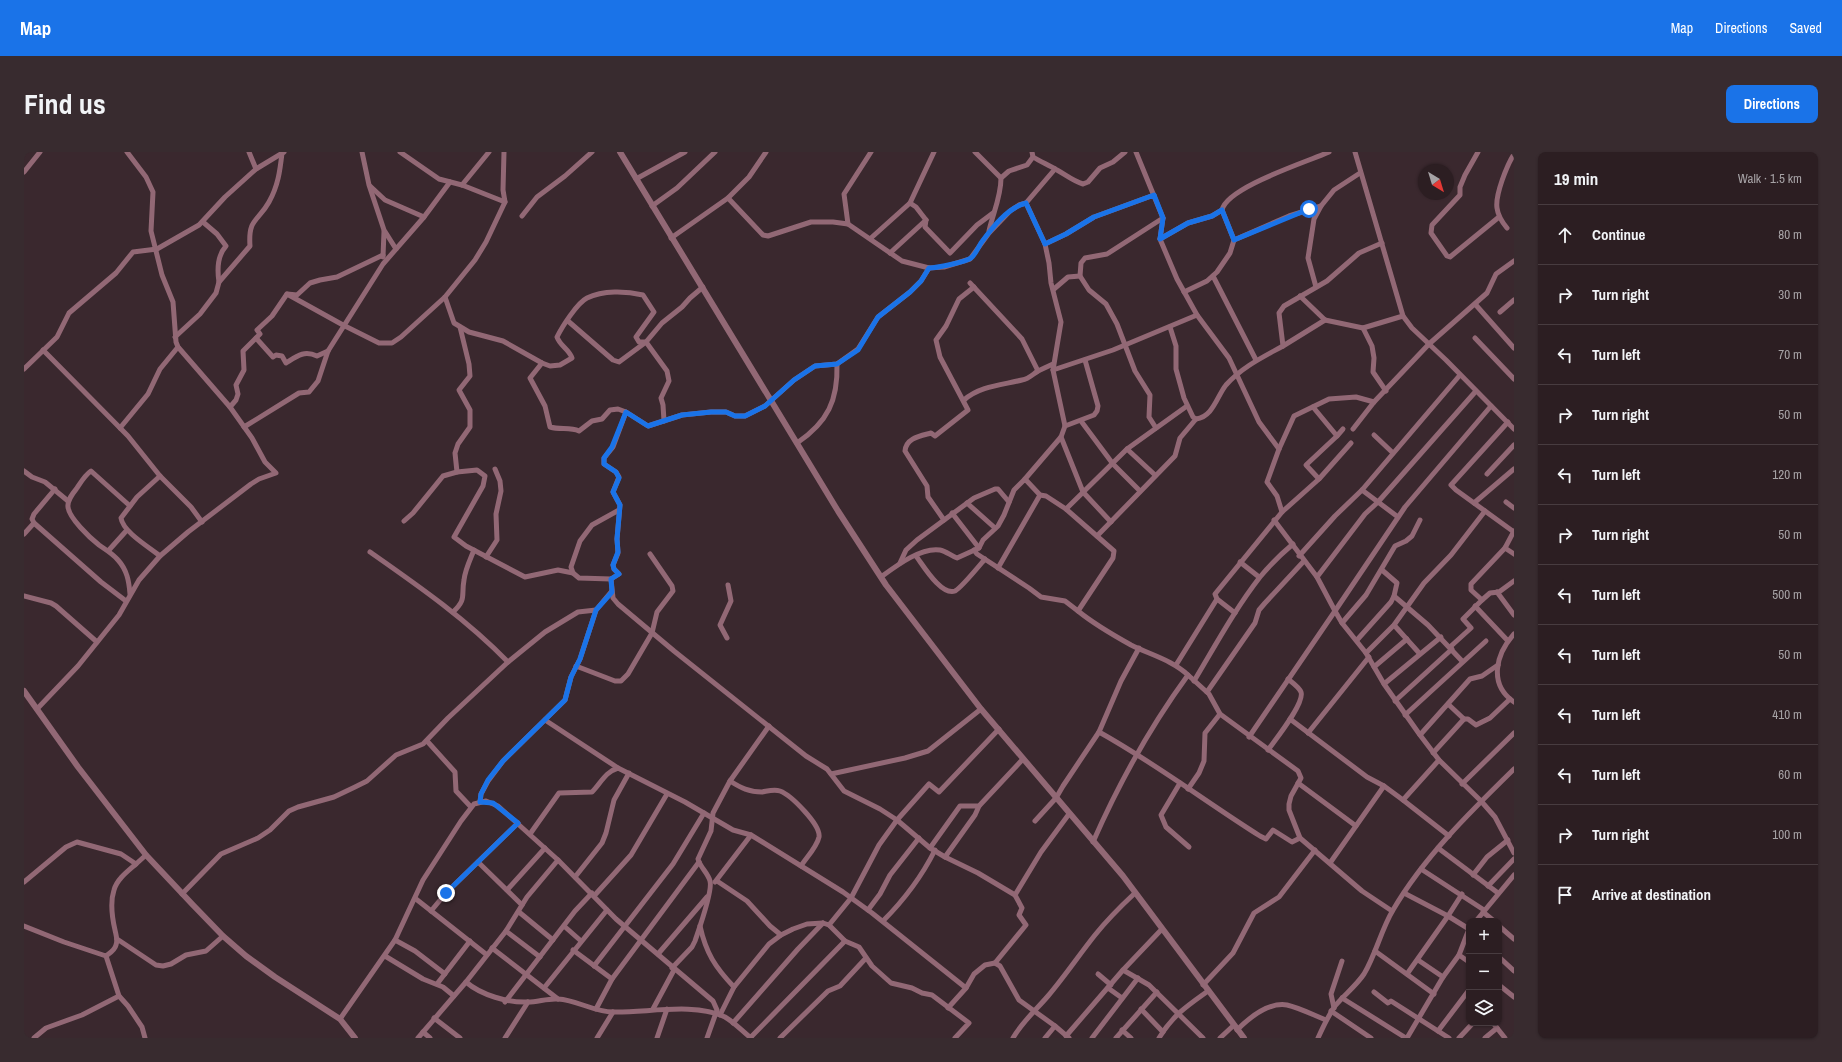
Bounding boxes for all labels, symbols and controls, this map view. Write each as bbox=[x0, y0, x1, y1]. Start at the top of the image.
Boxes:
text: Map bbox=[20, 15, 51, 41]
text: Map bbox=[1671, 19, 1693, 37]
text: Directions bbox=[1715, 19, 1767, 37]
text: Saved bbox=[1789, 19, 1822, 37]
text: Find us bbox=[24, 85, 106, 123]
button: Directions bbox=[1726, 85, 1818, 123]
north arrow bbox=[1418, 164, 1454, 200]
text: 19 min bbox=[1554, 167, 1598, 190]
text: Walk · 1.5 km bbox=[1738, 170, 1802, 187]
route start bbox=[1300, 200, 1318, 218]
icon: ahead bbox=[1554, 224, 1576, 246]
text: Continue bbox=[1592, 224, 1645, 245]
text: 80 m bbox=[1778, 226, 1802, 243]
icon: right bbox=[1554, 284, 1576, 306]
text: Turn right bbox=[1592, 284, 1649, 305]
text: 30 m bbox=[1778, 286, 1802, 303]
icon: left bbox=[1554, 344, 1576, 366]
text: Turn left bbox=[1592, 344, 1640, 365]
text: 70 m bbox=[1778, 346, 1802, 363]
icon: right bbox=[1554, 404, 1576, 426]
text: Turn right bbox=[1592, 404, 1649, 425]
text: 50 m bbox=[1778, 406, 1802, 423]
icon: left bbox=[1554, 464, 1576, 486]
text: Turn left bbox=[1592, 464, 1640, 485]
text: 120 m bbox=[1772, 466, 1802, 483]
icon: right bbox=[1554, 524, 1576, 546]
text: Turn right bbox=[1592, 524, 1649, 545]
text: 50 m bbox=[1778, 526, 1802, 543]
icon: left bbox=[1554, 584, 1576, 606]
text: Turn left bbox=[1592, 584, 1640, 605]
text: 500 m bbox=[1772, 586, 1802, 603]
icon: left bbox=[1554, 644, 1576, 666]
text: Turn left bbox=[1592, 644, 1640, 665]
text: 50 m bbox=[1778, 646, 1802, 663]
icon: left bbox=[1554, 704, 1576, 726]
text: Turn left bbox=[1592, 704, 1640, 725]
text: 410 m bbox=[1772, 706, 1802, 723]
icon: left bbox=[1554, 764, 1576, 786]
text: Turn left bbox=[1592, 764, 1640, 785]
text: 60 m bbox=[1778, 766, 1802, 783]
icon: right bbox=[1554, 824, 1576, 846]
text: Turn right bbox=[1592, 824, 1649, 845]
text: 100 m bbox=[1772, 826, 1802, 843]
route end bbox=[437, 884, 455, 902]
icon: arrive bbox=[1554, 884, 1576, 906]
text: Arrive at destination bbox=[1592, 884, 1711, 905]
map controls bbox=[1466, 918, 1502, 1026]
button: + bbox=[1466, 918, 1502, 954]
button: − bbox=[1466, 954, 1502, 990]
button: layers bbox=[1466, 990, 1502, 1026]

